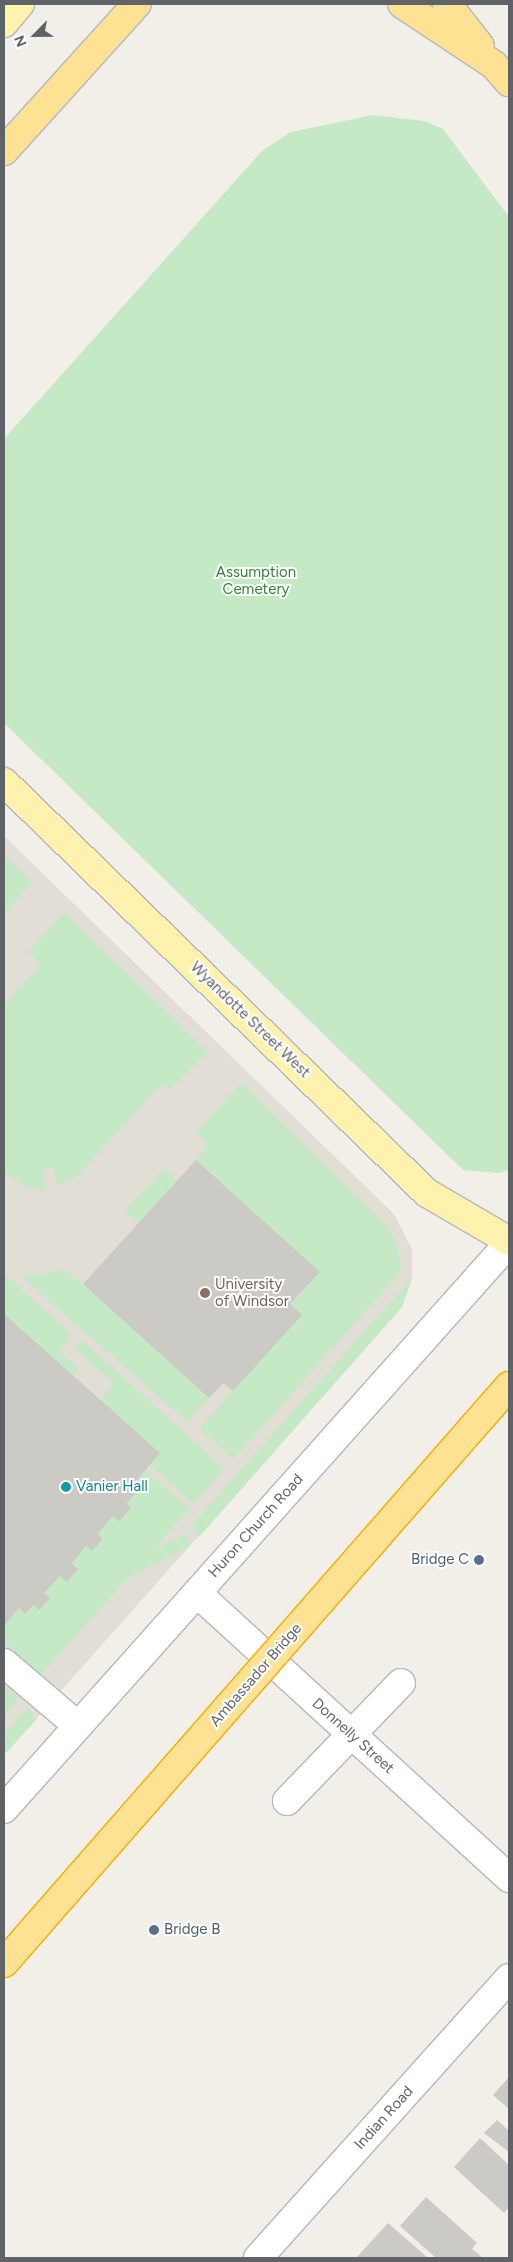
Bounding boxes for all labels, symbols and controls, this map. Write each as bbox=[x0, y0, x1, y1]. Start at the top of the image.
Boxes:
north arrow bbox=[10, 10, 60, 60]
text: N bbox=[11, 33, 31, 49]
park label: Assumption Cemetery bbox=[216, 563, 296, 598]
street label: Wyandotte Street West bbox=[187, 958, 313, 1082]
place label: University of Windsor bbox=[215, 1275, 289, 1310]
marker: University of Windsor bbox=[199, 1287, 211, 1299]
street label: Huron Church Road bbox=[205, 1471, 307, 1581]
place label: Vanier Hall bbox=[76, 1478, 148, 1496]
marker: Vanier Hall bbox=[60, 1481, 72, 1493]
place label: Bridge C bbox=[411, 1551, 469, 1569]
marker: Bridge C bbox=[473, 1554, 485, 1566]
street label: Ambassador Bridge bbox=[206, 1620, 306, 1730]
street label: Donnelly Street bbox=[308, 1694, 398, 1778]
place label: Bridge B bbox=[164, 1921, 220, 1939]
marker: Bridge B bbox=[148, 1924, 160, 1936]
street label: Indian Road bbox=[351, 2083, 417, 2153]

